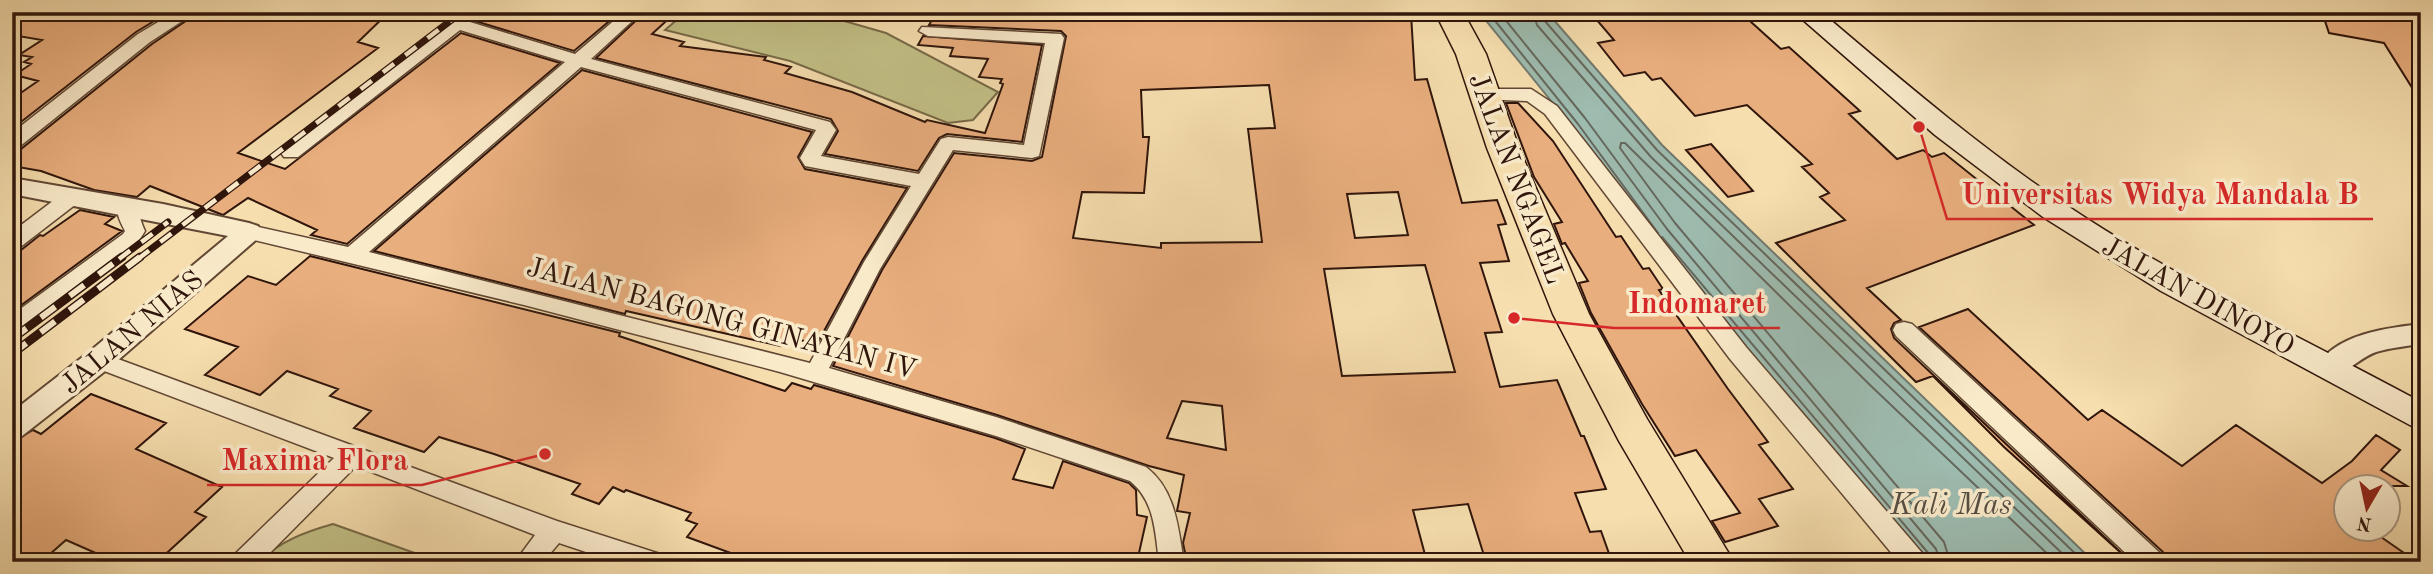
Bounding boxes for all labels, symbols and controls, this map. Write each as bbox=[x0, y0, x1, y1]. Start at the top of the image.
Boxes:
street label: JALAN NGAGEL bbox=[1462, 70, 1568, 288]
callout: Universitas Widya Mandala B bbox=[1947, 168, 2373, 219]
text: Universitas Widya Mandala B bbox=[1961, 181, 2359, 211]
street label: JALAN DINOYO bbox=[2097, 233, 2298, 362]
street label: JALAN BAGONG GINAYAN IV bbox=[523, 254, 919, 385]
street label: JALAN NIAS bbox=[57, 266, 209, 400]
callout: Indomaret bbox=[1614, 277, 1780, 328]
text: Indomaret bbox=[1628, 290, 1766, 320]
callout: Maxima Flora bbox=[207, 434, 422, 485]
text: Maxima Flora bbox=[222, 447, 408, 477]
north arrow bbox=[2332, 472, 2402, 542]
water label: Kali Mas bbox=[1889, 491, 2012, 521]
text: N bbox=[2356, 512, 2373, 533]

